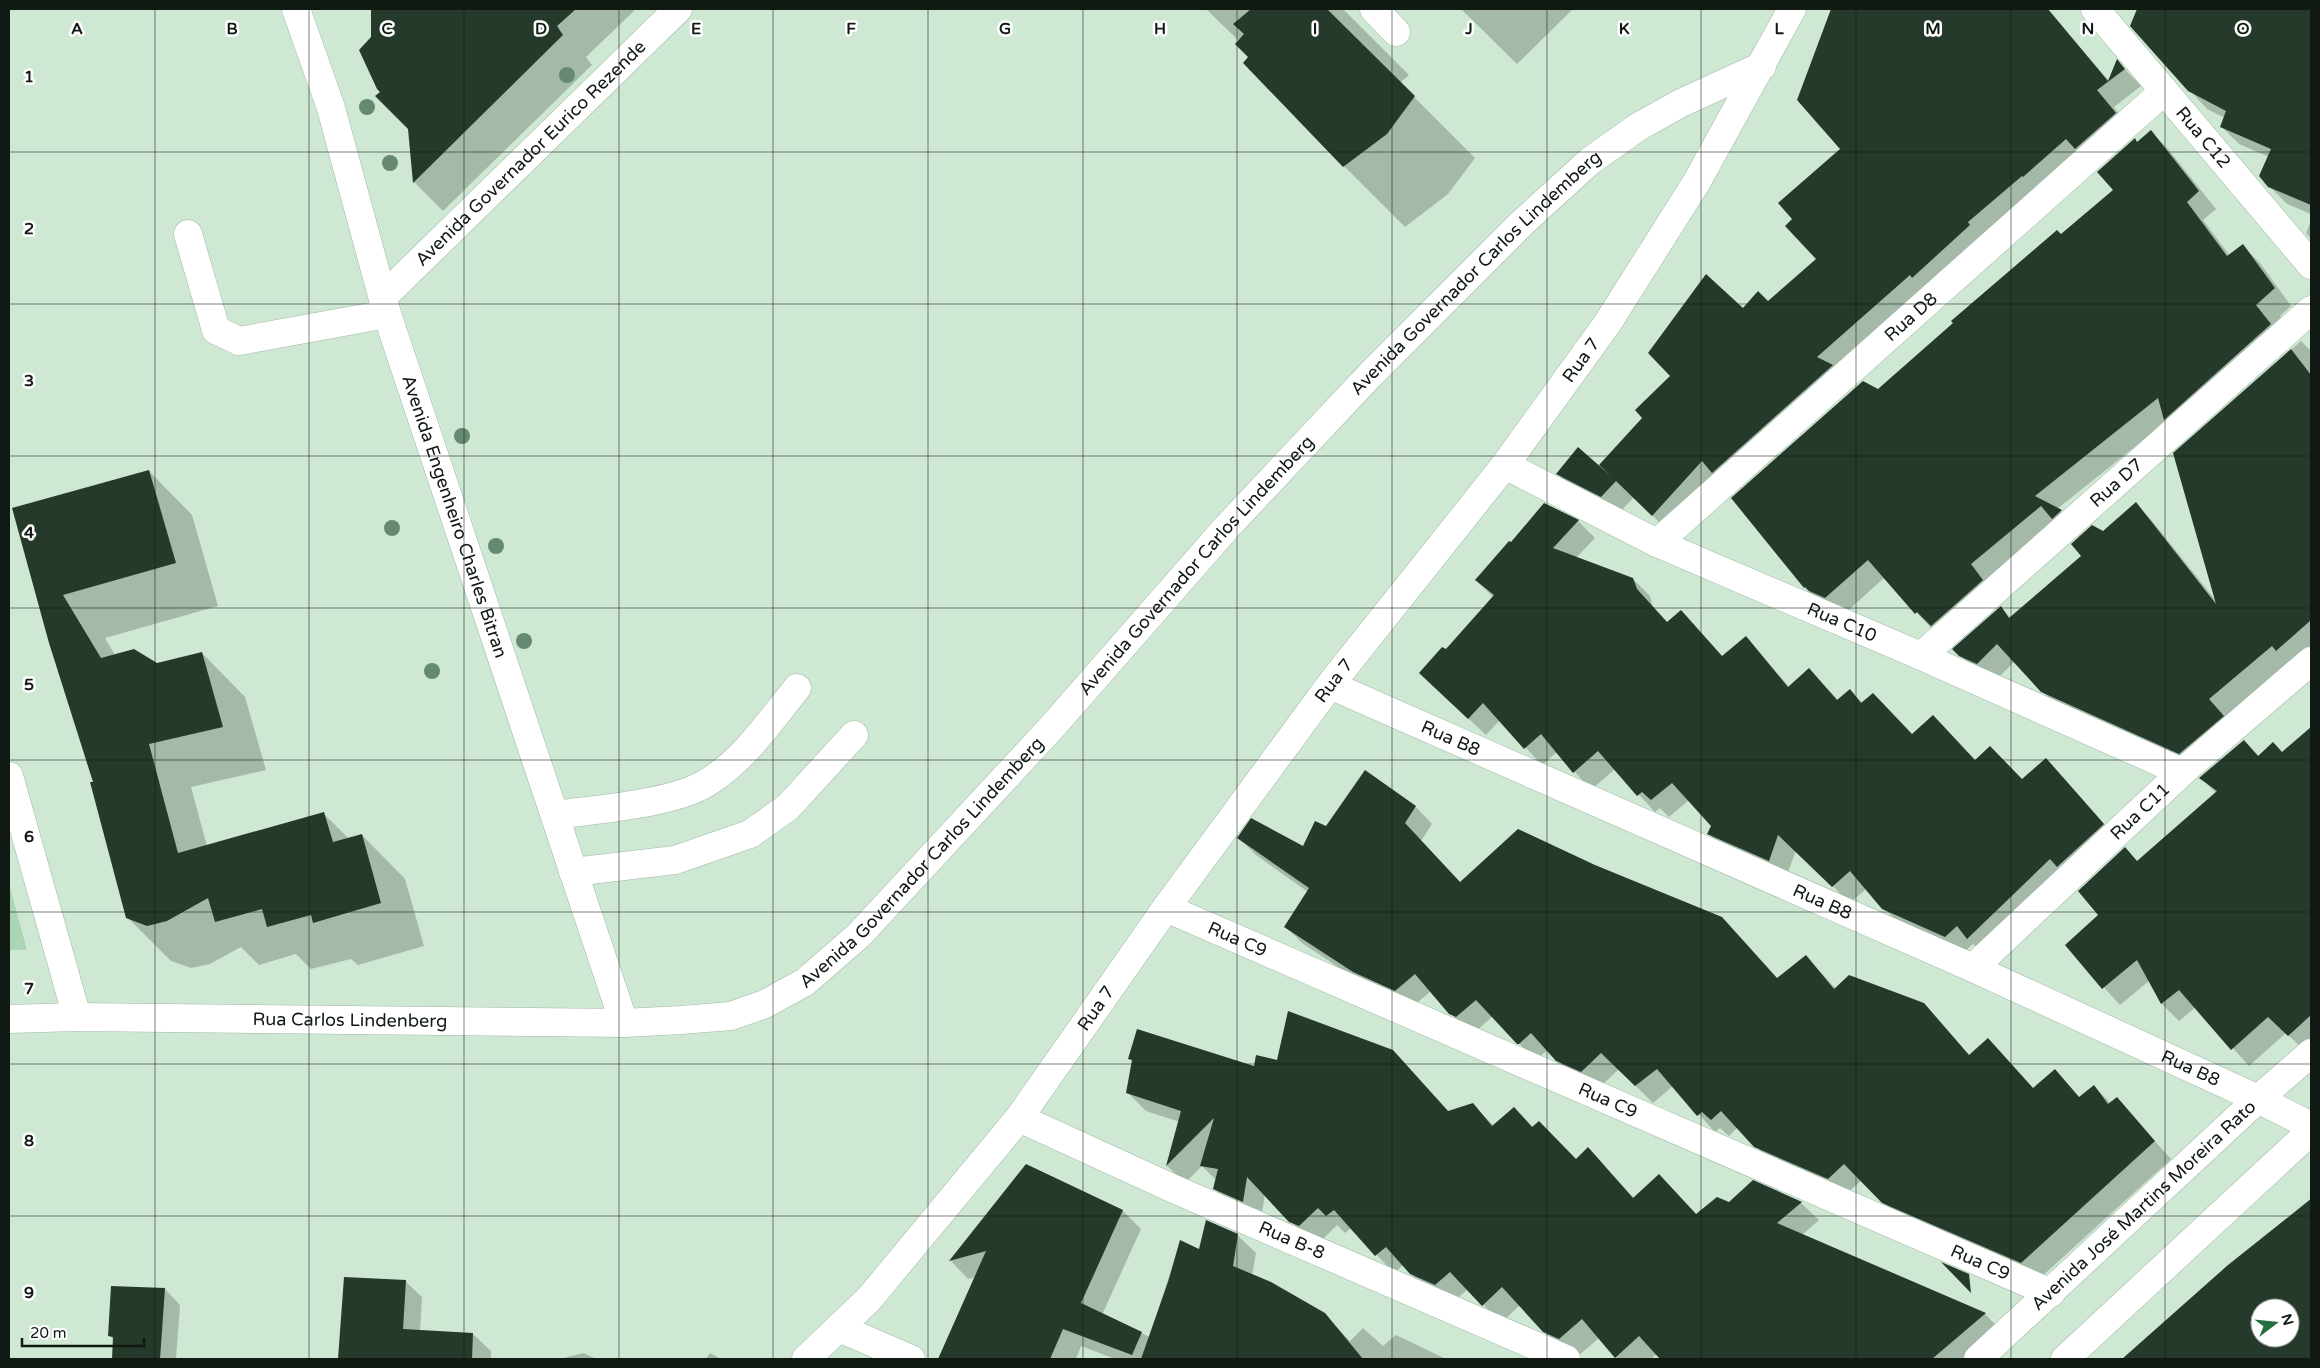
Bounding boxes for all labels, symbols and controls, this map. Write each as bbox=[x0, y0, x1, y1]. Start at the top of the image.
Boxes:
text: A bbox=[71, 19, 83, 39]
text: B bbox=[226, 19, 238, 39]
text: C bbox=[381, 19, 393, 39]
text: D bbox=[535, 19, 547, 39]
text: E bbox=[691, 19, 701, 39]
text: F bbox=[846, 19, 856, 39]
text: G bbox=[999, 19, 1011, 39]
text: H bbox=[1154, 19, 1166, 39]
text: I bbox=[1313, 19, 1317, 39]
text: J bbox=[1464, 19, 1473, 39]
text: K bbox=[1619, 19, 1630, 39]
text: L bbox=[1774, 19, 1784, 39]
text: M bbox=[1925, 19, 1941, 39]
text: N bbox=[2082, 19, 2094, 39]
text: O bbox=[2237, 19, 2250, 39]
street label: Avenida Governador Eurico Rezende bbox=[411, 36, 650, 270]
text: 1 bbox=[24, 67, 34, 87]
street label: Rua C12 bbox=[2171, 102, 2236, 173]
street label: Avenida Governador Carlos Lindemberg bbox=[1346, 146, 1605, 400]
text: 2 bbox=[24, 219, 34, 239]
street label: Rua D8 bbox=[1880, 287, 1942, 346]
street label: Rua 7 bbox=[1557, 333, 1605, 387]
text: 3 bbox=[24, 371, 34, 391]
street label: Avenida Engenheiro Charles Bitran bbox=[397, 372, 512, 661]
street label: Avenida Governador Carlos Lindemberg bbox=[1074, 431, 1318, 700]
street label: Rua D7 bbox=[2085, 454, 2147, 512]
text: 4 bbox=[24, 523, 34, 543]
street label: Rua C10 bbox=[1804, 598, 1880, 647]
street label: Rua 7 bbox=[1310, 654, 1358, 707]
text: 5 bbox=[24, 675, 34, 695]
street label: Rua B8 bbox=[1418, 716, 1484, 761]
street label: Avenida Governador Carlos Lindemberg bbox=[795, 732, 1048, 993]
street label: Rua C11 bbox=[2106, 778, 2174, 845]
text: 6 bbox=[24, 827, 34, 847]
street label: Rua B8 bbox=[1789, 879, 1855, 924]
street label: Rua C9 bbox=[1205, 917, 1271, 962]
text: 7 bbox=[24, 979, 34, 999]
street label: Rua 7 bbox=[1072, 982, 1119, 1035]
street label: Rua Carlos Lindenberg bbox=[252, 1008, 447, 1032]
street label: Rua B8 bbox=[2158, 1045, 2224, 1091]
street label: Rua C9 bbox=[1575, 1078, 1641, 1123]
street label: Avenida José Martins Moreira Rato bbox=[2027, 1096, 2261, 1315]
text: 8 bbox=[24, 1131, 34, 1151]
street label: Rua B-8 bbox=[1256, 1216, 1328, 1264]
street label: Rua C9 bbox=[1947, 1240, 2013, 1285]
text: 9 bbox=[24, 1283, 34, 1303]
north arrow bbox=[2250, 1298, 2300, 1348]
text: N bbox=[2277, 1312, 2297, 1327]
scale bar bbox=[22, 1316, 145, 1348]
text: 20 m bbox=[30, 1324, 67, 1342]

